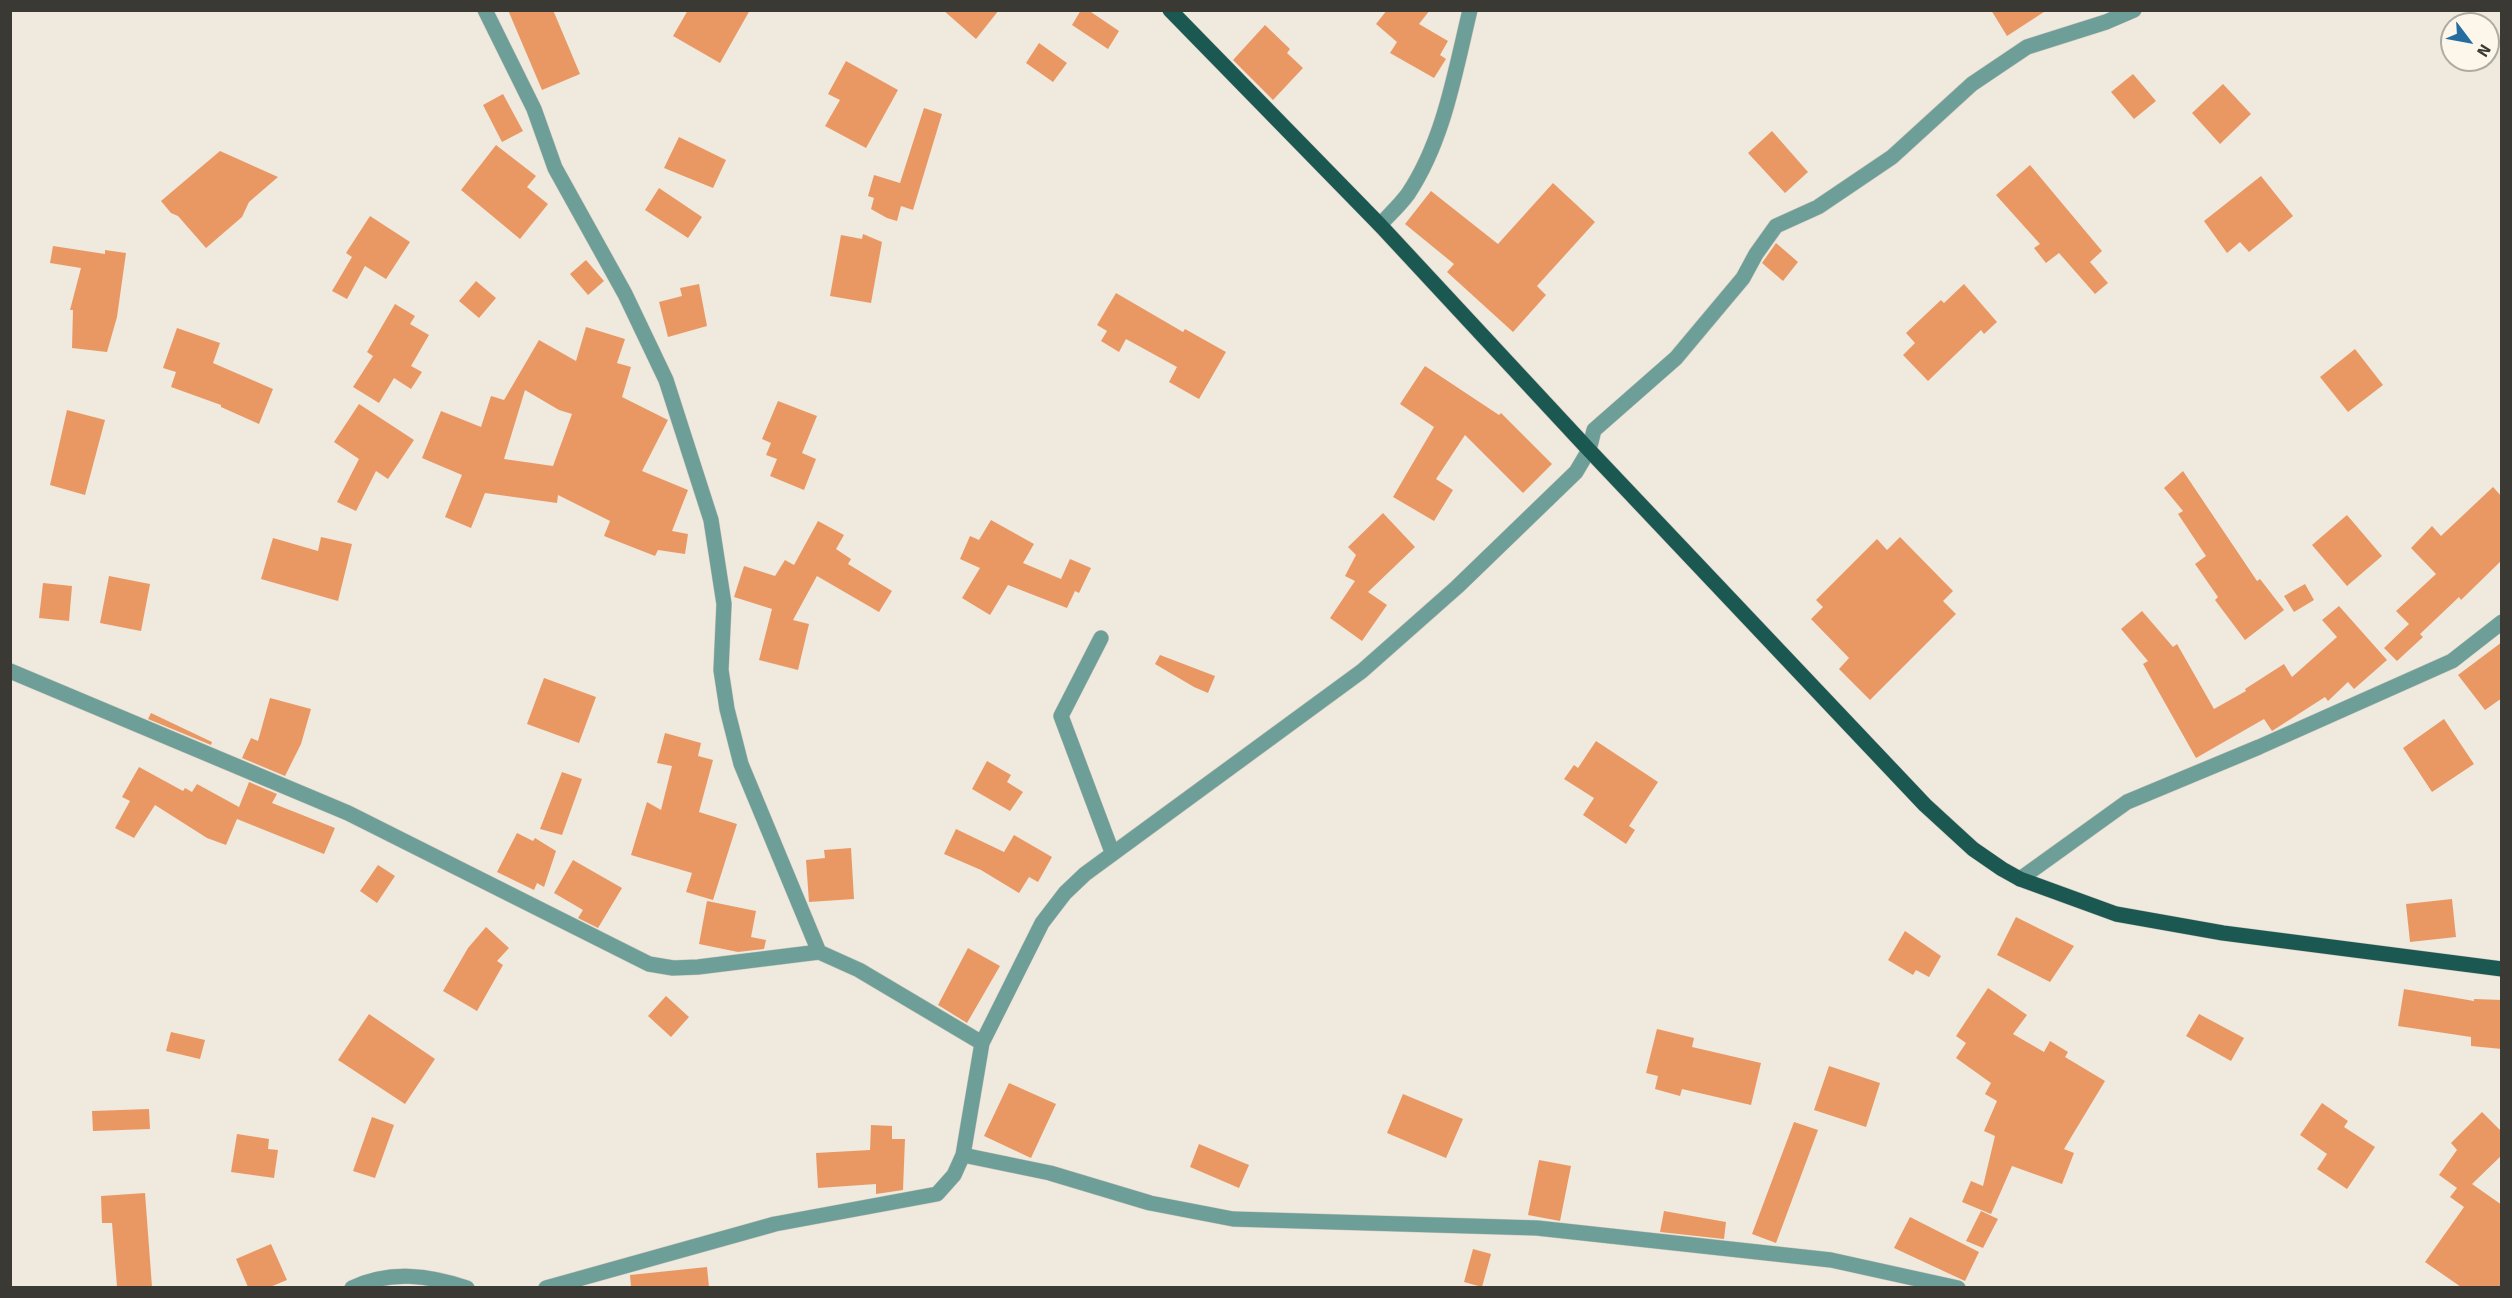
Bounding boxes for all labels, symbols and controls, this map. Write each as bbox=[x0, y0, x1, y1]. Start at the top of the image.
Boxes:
north arrow bbox=[2440, 12, 2500, 72]
text: N bbox=[2472, 40, 2495, 60]

